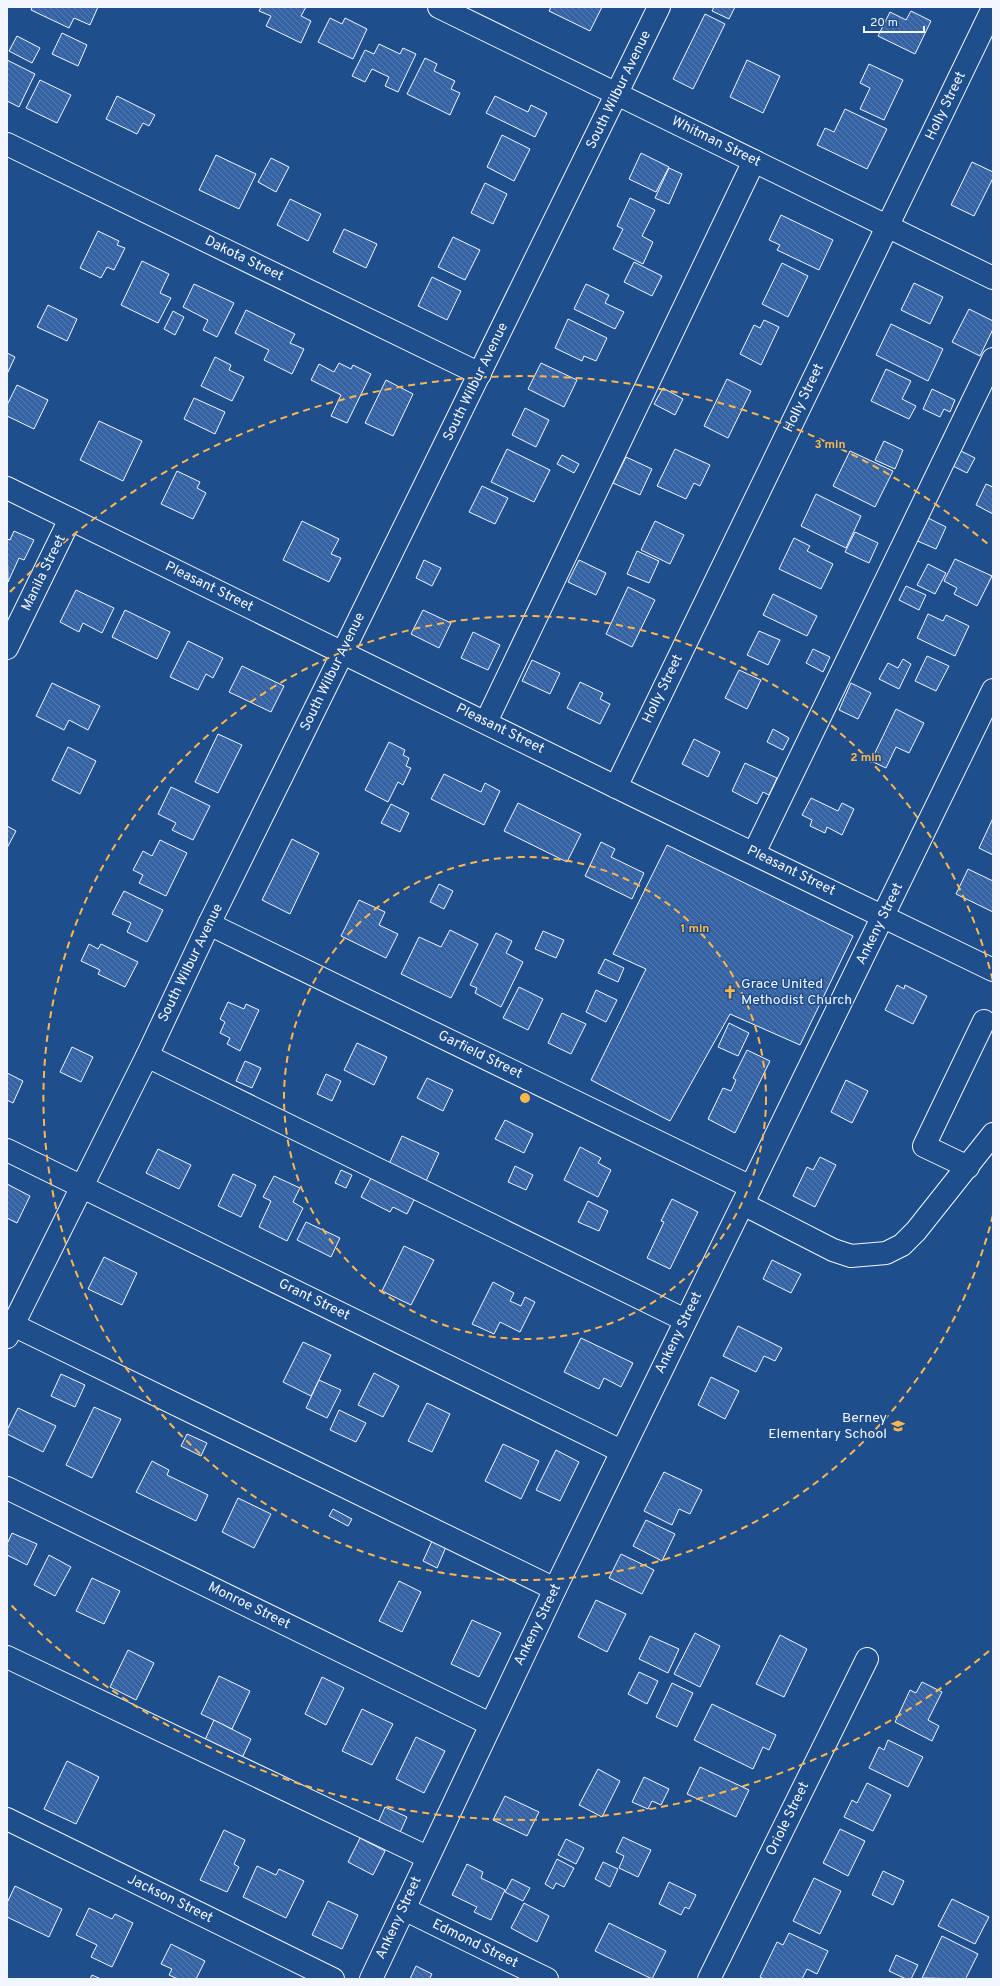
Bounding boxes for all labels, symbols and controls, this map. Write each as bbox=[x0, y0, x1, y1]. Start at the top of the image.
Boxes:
scale bar bbox=[864, 8, 924, 34]
text: 20 m bbox=[870, 15, 898, 31]
street label: South Wilbur Avenue bbox=[583, 28, 655, 152]
street label: Holly Street bbox=[922, 69, 970, 143]
street label: Whitman Street bbox=[669, 113, 763, 171]
street label: Dakota Street bbox=[202, 233, 286, 285]
street label: South Wilbur Avenue bbox=[440, 320, 512, 444]
street label: Holly Street bbox=[780, 361, 828, 435]
text: 3 min bbox=[814, 437, 846, 453]
street label: Manila Street bbox=[18, 532, 70, 614]
street label: Pleasant Street bbox=[162, 558, 256, 616]
street label: South Wilbur Avenue bbox=[297, 610, 369, 734]
street label: Holly Street bbox=[639, 652, 687, 726]
street label: Pleasant Street bbox=[453, 700, 547, 758]
text: 2 min bbox=[850, 750, 882, 766]
street label: Pleasant Street bbox=[744, 842, 838, 900]
street label: Ankeny Street bbox=[853, 880, 907, 968]
street label: South Wilbur Avenue bbox=[155, 901, 227, 1025]
text: 1 min bbox=[681, 921, 709, 937]
place label: Grace United Methodist Church bbox=[741, 976, 852, 1009]
church icon: Grace United Methodist Church bbox=[722, 984, 738, 1000]
street label: Garfield Street bbox=[435, 1027, 525, 1083]
centre of rings bbox=[518, 1091, 532, 1105]
street label: Grant Street bbox=[276, 1275, 352, 1325]
street label: Ankeny Street bbox=[652, 1289, 706, 1377]
place label: Berney Elementary School bbox=[768, 1410, 887, 1443]
school or university icon: Berney Elementary School bbox=[890, 1418, 906, 1434]
street label: Monroe Street bbox=[205, 1579, 293, 1633]
street label: Ankeny Street bbox=[511, 1581, 565, 1669]
street label: Oriole Street bbox=[763, 1779, 813, 1859]
street label: Jackson Street bbox=[124, 1871, 216, 1927]
street label: Ankeny Street bbox=[372, 1874, 426, 1962]
street label: Edmond Street bbox=[429, 1916, 521, 1972]

